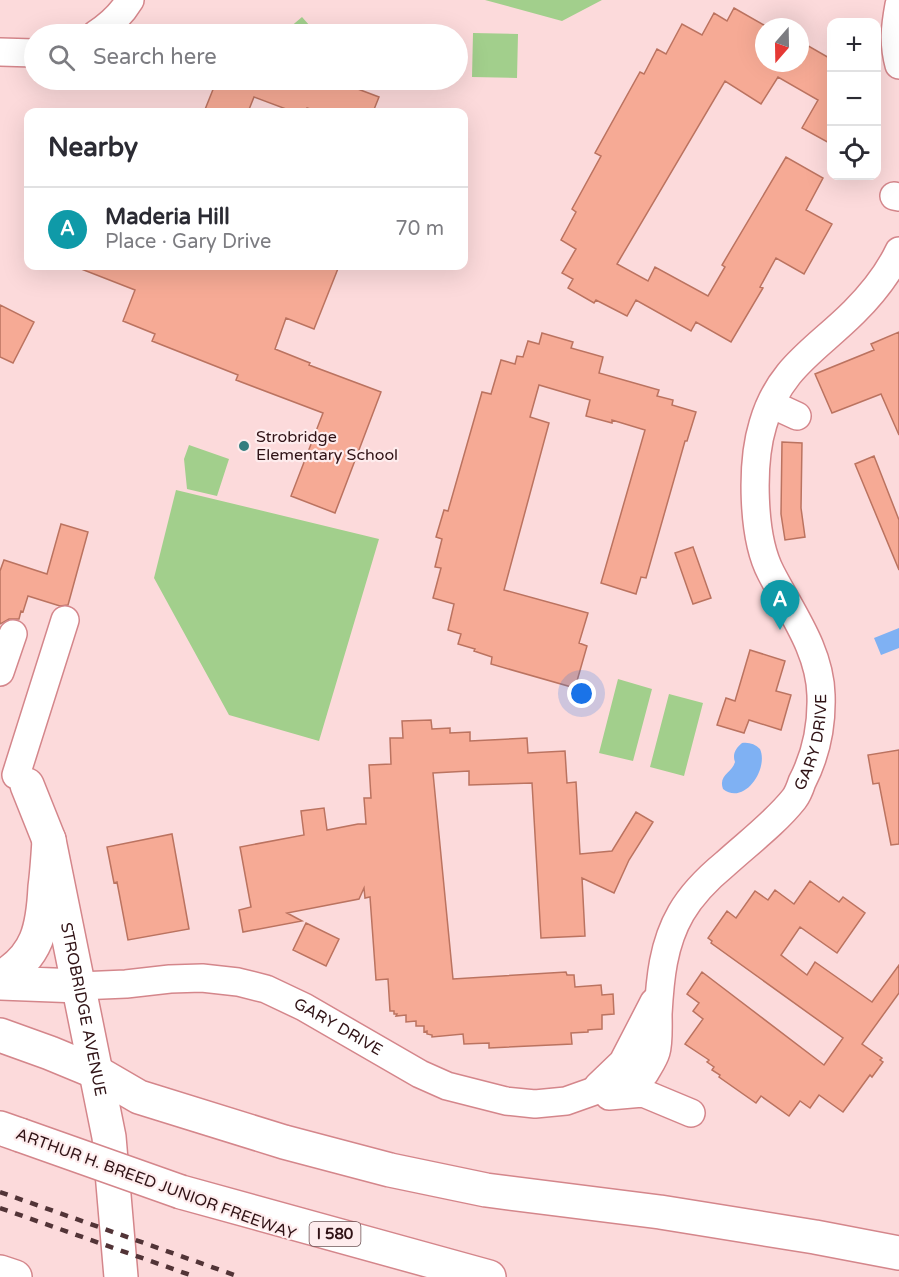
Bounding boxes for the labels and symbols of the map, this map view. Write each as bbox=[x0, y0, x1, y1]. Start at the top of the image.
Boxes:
north arrow bbox=[755, 18, 809, 72]
place label: Strobridge Elementary School bbox=[256, 427, 398, 465]
marker: Strobridge Elementary School bbox=[237, 439, 251, 453]
pin: A bbox=[760, 580, 800, 630]
your location bbox=[567, 679, 596, 708]
street label: GARY DRIVE bbox=[790, 694, 831, 793]
street label: STROBRIDGE AVENUE bbox=[56, 921, 111, 1098]
street label: GARY DRIVE bbox=[291, 994, 386, 1060]
street label: ARTHUR H. BREED JUNIOR FREEWAY bbox=[13, 1124, 299, 1244]
road number: I 580 bbox=[310, 1222, 360, 1246]

